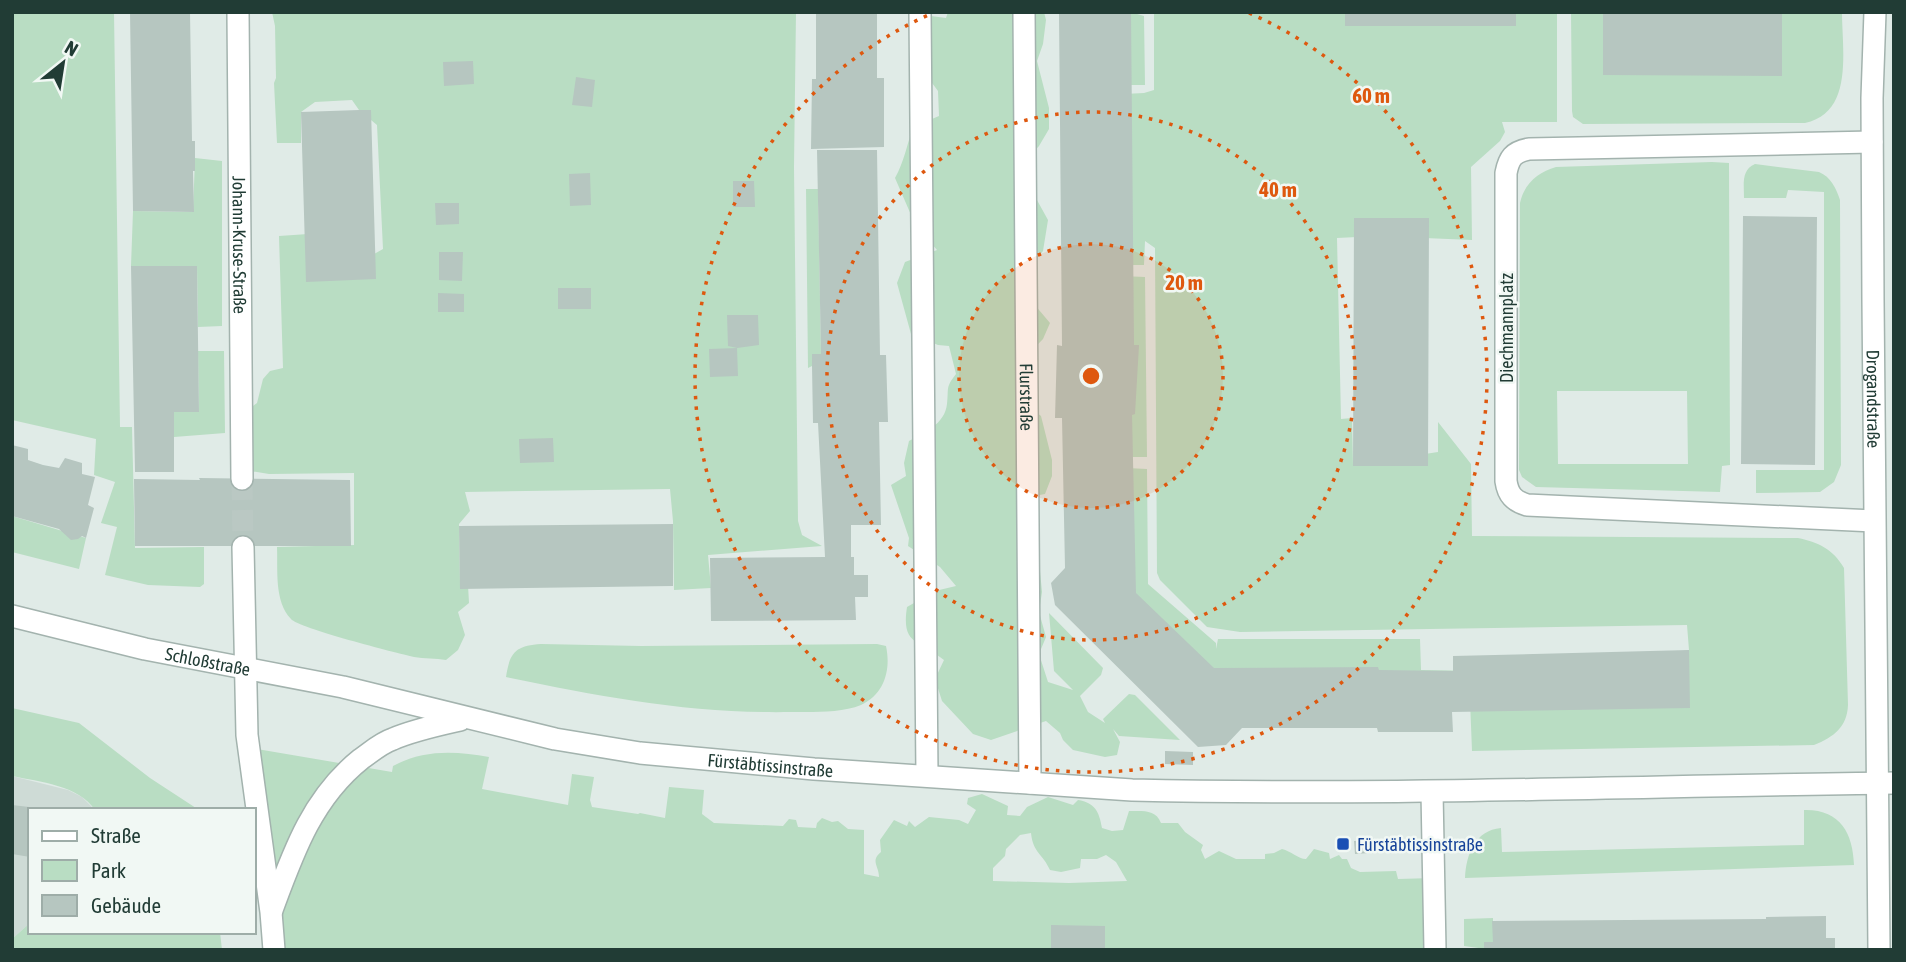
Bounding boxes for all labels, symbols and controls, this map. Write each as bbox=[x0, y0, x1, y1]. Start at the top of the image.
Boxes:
north arrow bbox=[28, 28, 98, 98]
text: N bbox=[61, 36, 82, 61]
text: 60 m bbox=[1352, 83, 1390, 107]
street label: Johann-Kruse-Straße bbox=[229, 176, 251, 314]
text: 40 m bbox=[1258, 177, 1297, 201]
text: 20 m bbox=[1165, 270, 1203, 294]
street label: Diechmannplatz bbox=[1496, 273, 1517, 383]
street label: Drogandstraße bbox=[1863, 350, 1885, 448]
street label: Flurstraße bbox=[1016, 363, 1038, 431]
centre of rings bbox=[1079, 364, 1103, 388]
street label: Schloßstraße bbox=[164, 643, 252, 679]
street label: Fürstäbtissinstraße bbox=[707, 749, 834, 781]
legend bbox=[28, 808, 256, 934]
text: Straße bbox=[91, 823, 141, 847]
place label: Fürstäbtissinstraße bbox=[1357, 834, 1483, 855]
marker: Fürstäbtissinstraße bbox=[1335, 836, 1351, 852]
text: Park bbox=[91, 858, 126, 882]
text: Gebäude bbox=[91, 893, 161, 917]

